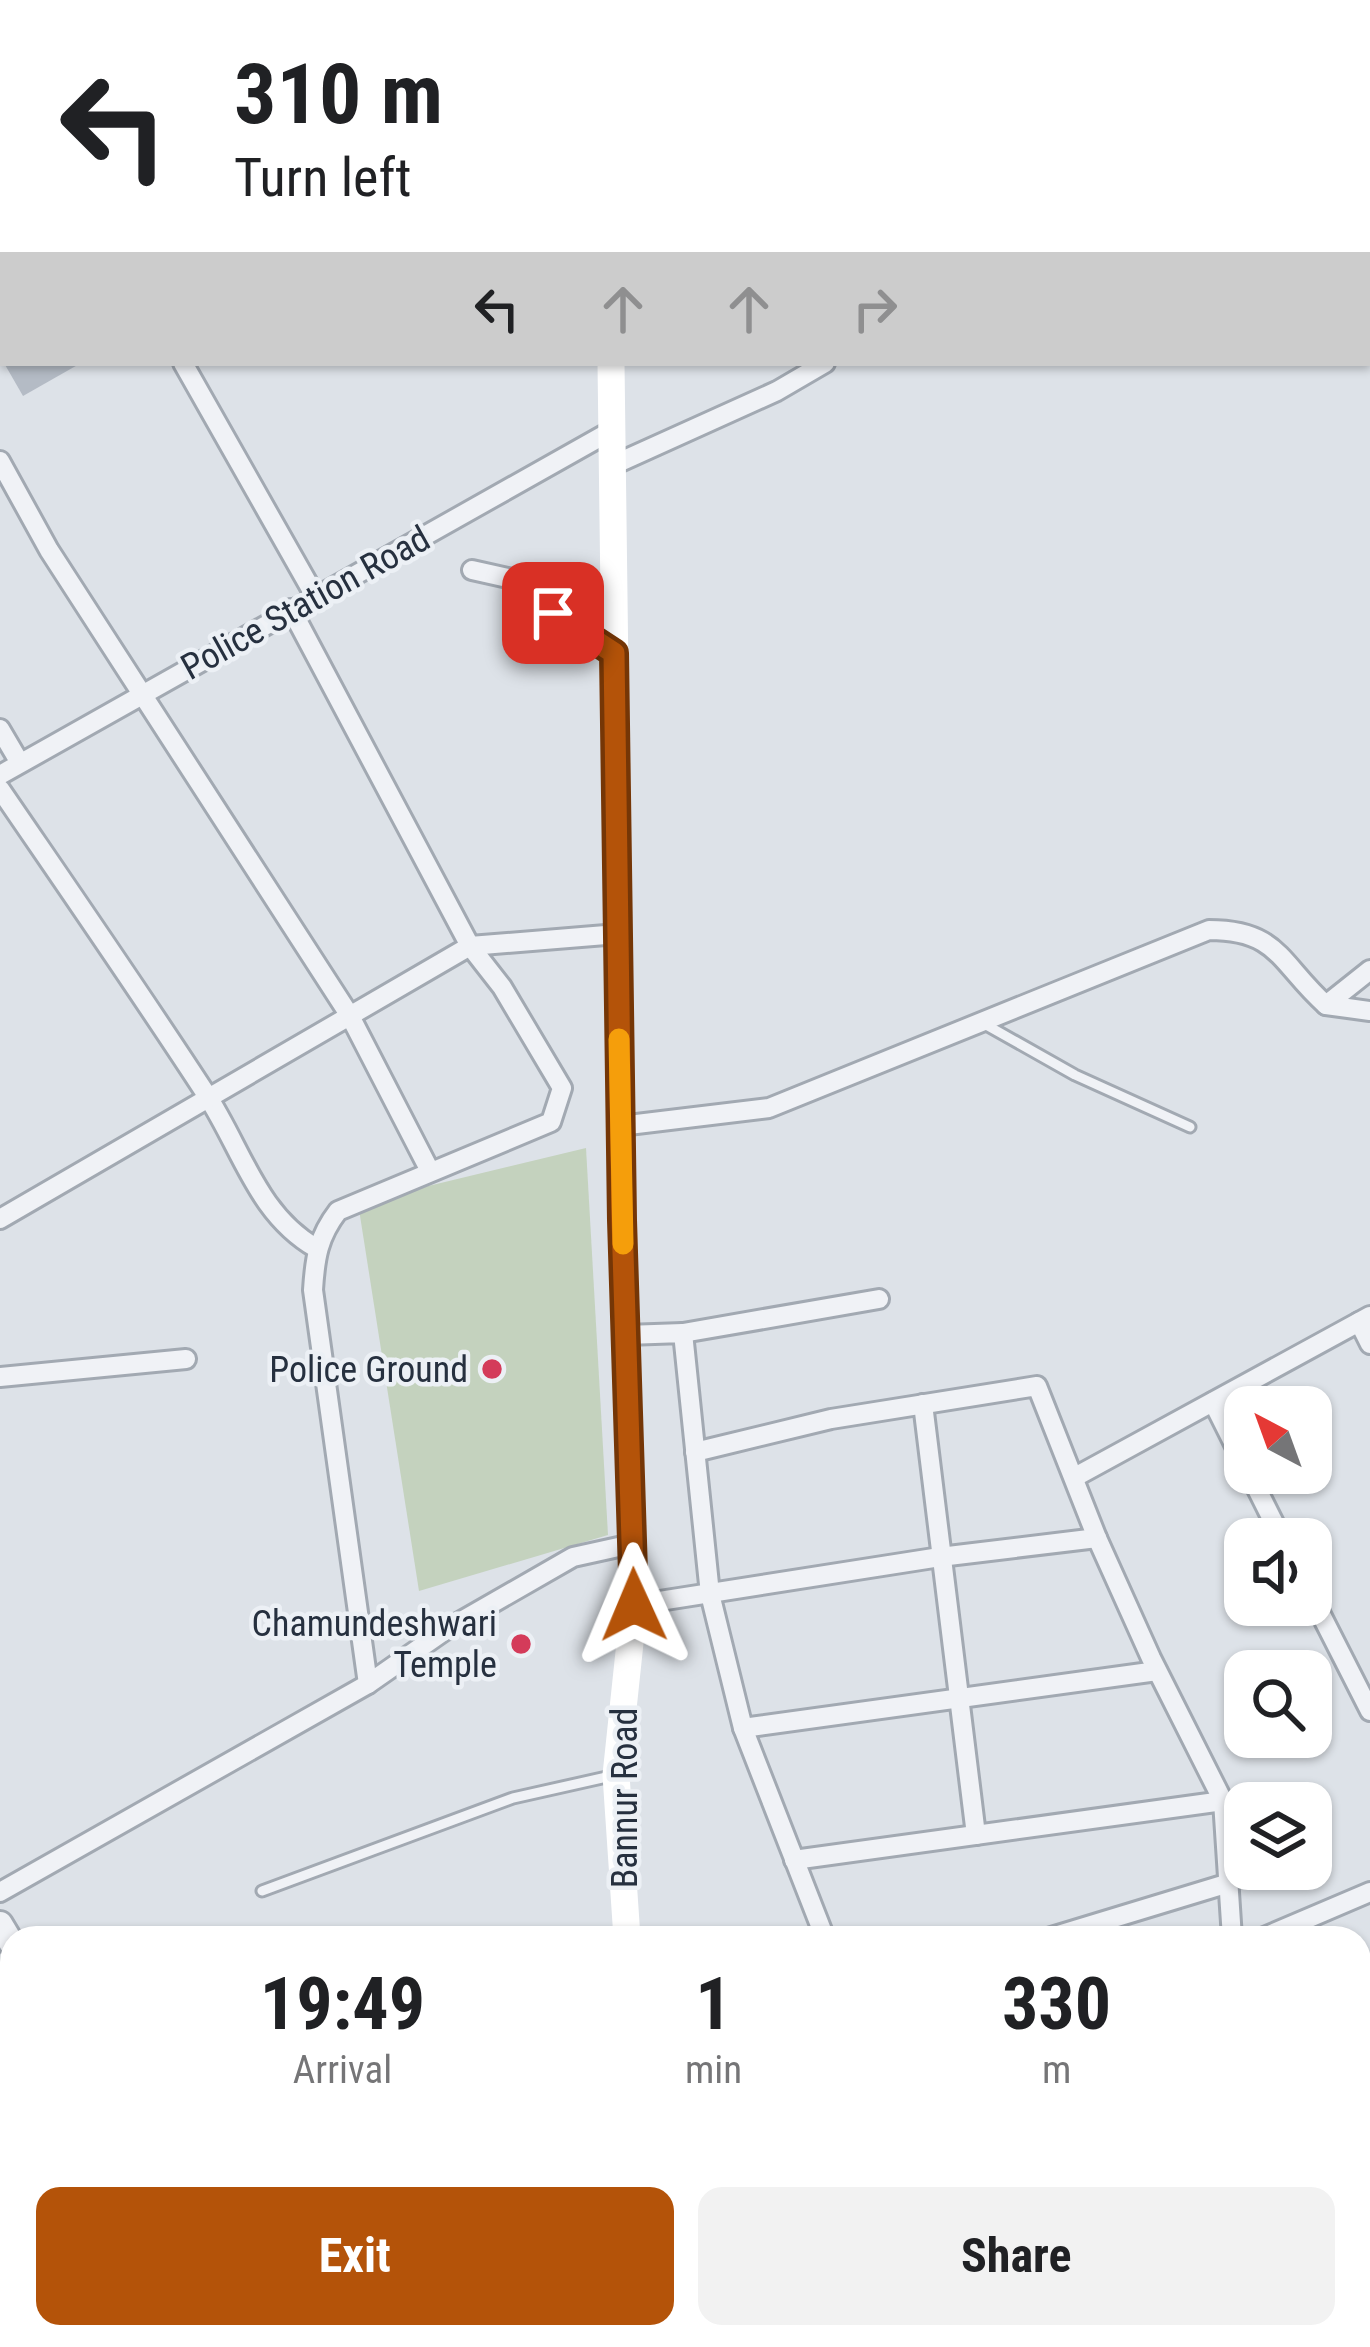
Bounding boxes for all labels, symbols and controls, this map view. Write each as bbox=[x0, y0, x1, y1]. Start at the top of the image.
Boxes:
text: 310 m bbox=[234, 45, 443, 144]
icon: left bbox=[36, 48, 192, 204]
text: Turn left bbox=[234, 146, 411, 209]
icon: left bbox=[464, 276, 530, 342]
icon: ahead bbox=[590, 276, 656, 342]
icon: ahead bbox=[716, 276, 782, 342]
icon: right bbox=[842, 276, 908, 342]
street label: Police Station Road bbox=[174, 517, 437, 689]
pin bbox=[502, 562, 604, 664]
icon: arrive bbox=[520, 580, 586, 646]
place label: Police Ground bbox=[269, 1349, 468, 1391]
marker: Police Ground bbox=[479, 1356, 505, 1382]
north arrow bbox=[1224, 1386, 1332, 1494]
map controls bbox=[1224, 1386, 1332, 1890]
button: sound bbox=[1224, 1518, 1332, 1626]
position arrow bbox=[571, 1542, 697, 1668]
place label: Chamundeshwari Temple bbox=[252, 1603, 497, 1686]
marker: Chamundeshwari Temple bbox=[508, 1631, 534, 1657]
button: search bbox=[1224, 1650, 1332, 1758]
street label: Bannur Road bbox=[604, 1708, 646, 1888]
button: layers bbox=[1224, 1782, 1332, 1890]
text: 19:49 bbox=[260, 1962, 425, 2047]
text: 1 bbox=[695, 1962, 732, 2047]
text: 330 bbox=[1002, 1962, 1111, 2047]
text: Arrival bbox=[293, 2047, 392, 2093]
text: min bbox=[685, 2047, 742, 2093]
text: m bbox=[1042, 2047, 1071, 2093]
button: Exit bbox=[36, 2187, 674, 2325]
button: Share bbox=[698, 2187, 1335, 2325]

